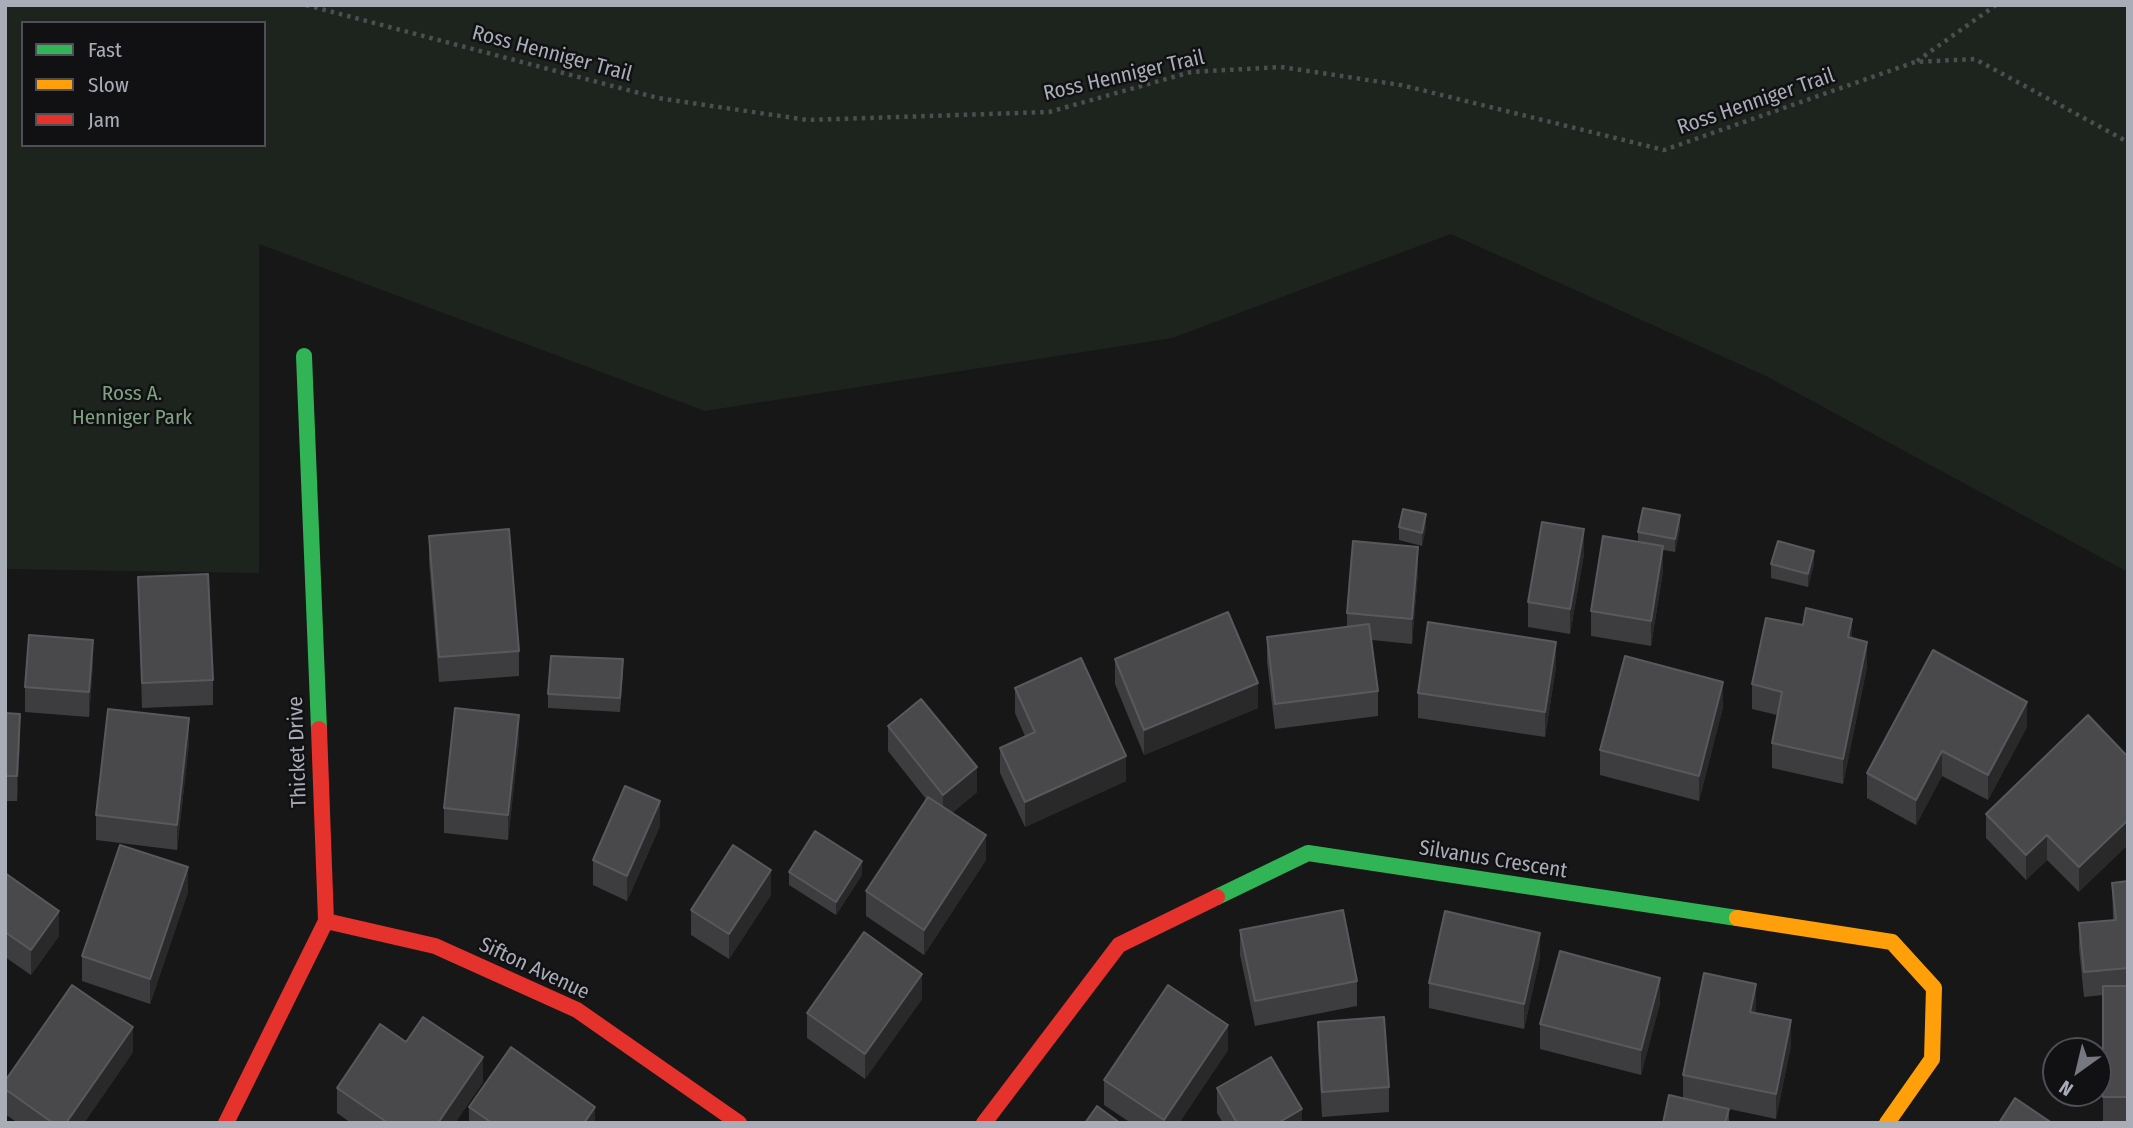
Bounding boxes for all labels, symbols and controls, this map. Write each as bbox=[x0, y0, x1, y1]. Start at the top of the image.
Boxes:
legend bbox=[21, 21, 266, 147]
street label: Ross Henniger Trail bbox=[469, 21, 635, 87]
text: Fast bbox=[88, 37, 122, 63]
street label: Ross Henniger Trail bbox=[1041, 45, 1207, 107]
street label: Ross Henniger Trail bbox=[1674, 63, 1838, 141]
text: Slow bbox=[88, 72, 129, 98]
text: Jam bbox=[88, 107, 120, 133]
park label: Ross A. Henniger Park bbox=[72, 381, 192, 431]
street label: Thicket Drive bbox=[283, 696, 313, 808]
street label: Silvanus Crescent bbox=[1417, 836, 1569, 884]
street label: Sifton Avenue bbox=[475, 932, 593, 1006]
north arrow bbox=[2042, 1037, 2112, 1107]
text: N bbox=[2055, 1075, 2077, 1101]

